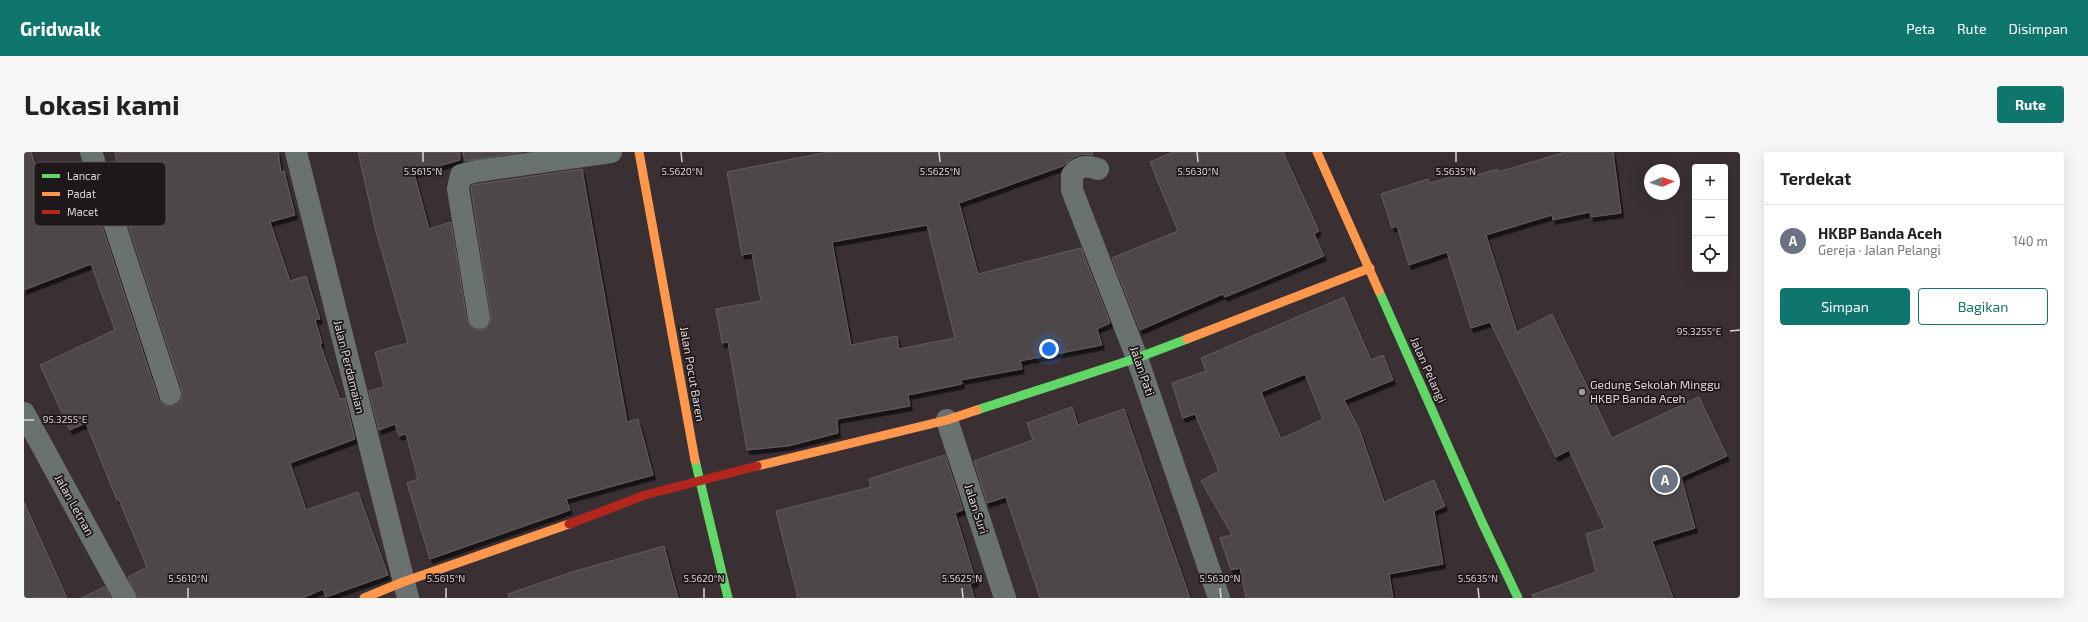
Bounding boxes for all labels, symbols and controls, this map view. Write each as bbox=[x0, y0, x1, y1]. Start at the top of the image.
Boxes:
text: Gridwalk bbox=[20, 17, 101, 40]
text: Peta bbox=[1906, 20, 1935, 37]
text: Rute bbox=[1957, 20, 1986, 37]
text: Disimpan bbox=[2008, 20, 2068, 37]
button: Rute bbox=[1997, 86, 2064, 123]
text: Lokasi kami bbox=[24, 87, 180, 121]
legend bbox=[34, 162, 166, 226]
north arrow bbox=[1644, 164, 1680, 200]
map controls bbox=[1692, 164, 1728, 272]
button: + bbox=[1692, 164, 1728, 200]
text: 5.5615°N bbox=[404, 165, 442, 177]
text: 5.5620°N bbox=[661, 165, 703, 177]
text: 5.5625°N bbox=[920, 165, 960, 177]
text: 5.5630°N bbox=[1178, 165, 1219, 177]
text: 5.5635°N bbox=[1436, 165, 1476, 177]
text: Terdekat bbox=[1780, 168, 1851, 188]
text: Lancar bbox=[67, 169, 102, 182]
text: Padat bbox=[67, 187, 96, 200]
button: − bbox=[1692, 200, 1728, 236]
text: Macet bbox=[67, 205, 98, 218]
text: HKBP Banda Aceh bbox=[1818, 224, 1942, 242]
text: A bbox=[1789, 233, 1797, 249]
text: 140 m bbox=[2013, 233, 2048, 249]
button: locate bbox=[1692, 236, 1728, 272]
text: Gereja · Jalan Pelangi bbox=[1818, 242, 1941, 258]
button: Simpan bbox=[1780, 288, 1910, 325]
button: Bagikan bbox=[1918, 288, 2048, 325]
street label: Jalan Perdamaian bbox=[332, 319, 368, 415]
street label: Jalan Pocut Baren bbox=[678, 325, 708, 423]
text: 95.3255°E bbox=[1677, 325, 1722, 337]
street label: Jalan Pelangi bbox=[1408, 334, 1450, 405]
your location bbox=[1039, 339, 1059, 359]
street label: Jalan Pati bbox=[1128, 344, 1158, 397]
place label: Gedung Sekolah Minggu HKBP Banda Aceh bbox=[1590, 377, 1720, 405]
marker: Gedung Sekolah Minggu HKBP Banda Aceh bbox=[1577, 387, 1587, 397]
text: 95.3255°E bbox=[43, 413, 88, 425]
pin: A bbox=[1652, 465, 1678, 495]
street label: Jalan Letnan bbox=[52, 471, 98, 538]
street label: Jalan Suri bbox=[962, 482, 992, 536]
text: 5.5610°N bbox=[168, 572, 208, 584]
text: 5.5615°N bbox=[427, 572, 465, 584]
text: 5.5620°N bbox=[683, 572, 725, 584]
text: 5.5625°N bbox=[942, 572, 982, 584]
text: 5.5630°N bbox=[1200, 572, 1241, 584]
text: 5.5635°N bbox=[1458, 572, 1498, 584]

